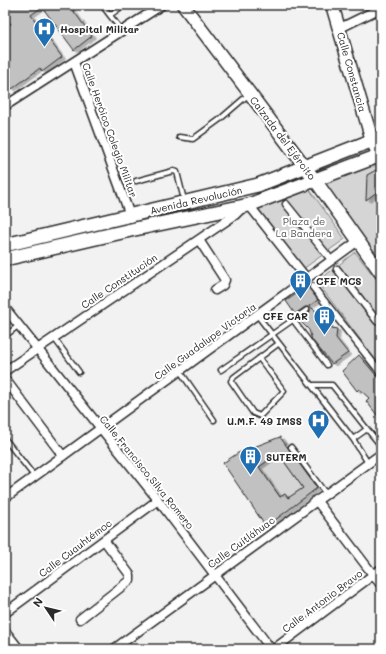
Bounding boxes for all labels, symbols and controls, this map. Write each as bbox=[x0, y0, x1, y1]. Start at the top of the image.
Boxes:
hospital icon: Hospital Militar bbox=[31, 16, 57, 49]
place label: Hospital Militar bbox=[60, 22, 139, 36]
street label: Calle Constancia bbox=[334, 30, 370, 114]
street label: Calle Heróico Colegio Militar bbox=[79, 61, 141, 199]
street label: Calzada del Ejército bbox=[247, 93, 319, 183]
street label: Avenida Revolución bbox=[149, 183, 243, 217]
park label: Plaza de La Bandera bbox=[276, 214, 332, 240]
street label: Calle Constitución bbox=[78, 250, 160, 312]
building icon: CFE MCS bbox=[288, 268, 314, 301]
place label: CFE MCS bbox=[316, 274, 362, 288]
street label: Calle Guadalupe Victoria bbox=[151, 299, 259, 383]
building icon: CFE CAR bbox=[311, 303, 337, 336]
place label: CFE CAR bbox=[263, 309, 308, 323]
hospital icon: U.M.F. 49 IMSS bbox=[305, 408, 331, 441]
street label: Calle Francisco Silva Romero bbox=[97, 412, 197, 532]
place label: U.M.F. 49 IMSS bbox=[227, 414, 302, 428]
building icon: SUTERM bbox=[237, 444, 263, 477]
place label: SUTERM bbox=[266, 450, 307, 464]
street label: Calle Cuitláhuac bbox=[205, 513, 277, 571]
street label: Calle Cuauhtémoc bbox=[36, 516, 114, 580]
street label: Calle Antonio Bravo bbox=[279, 566, 365, 636]
north arrow bbox=[26, 588, 66, 628]
text: N bbox=[29, 594, 46, 610]

